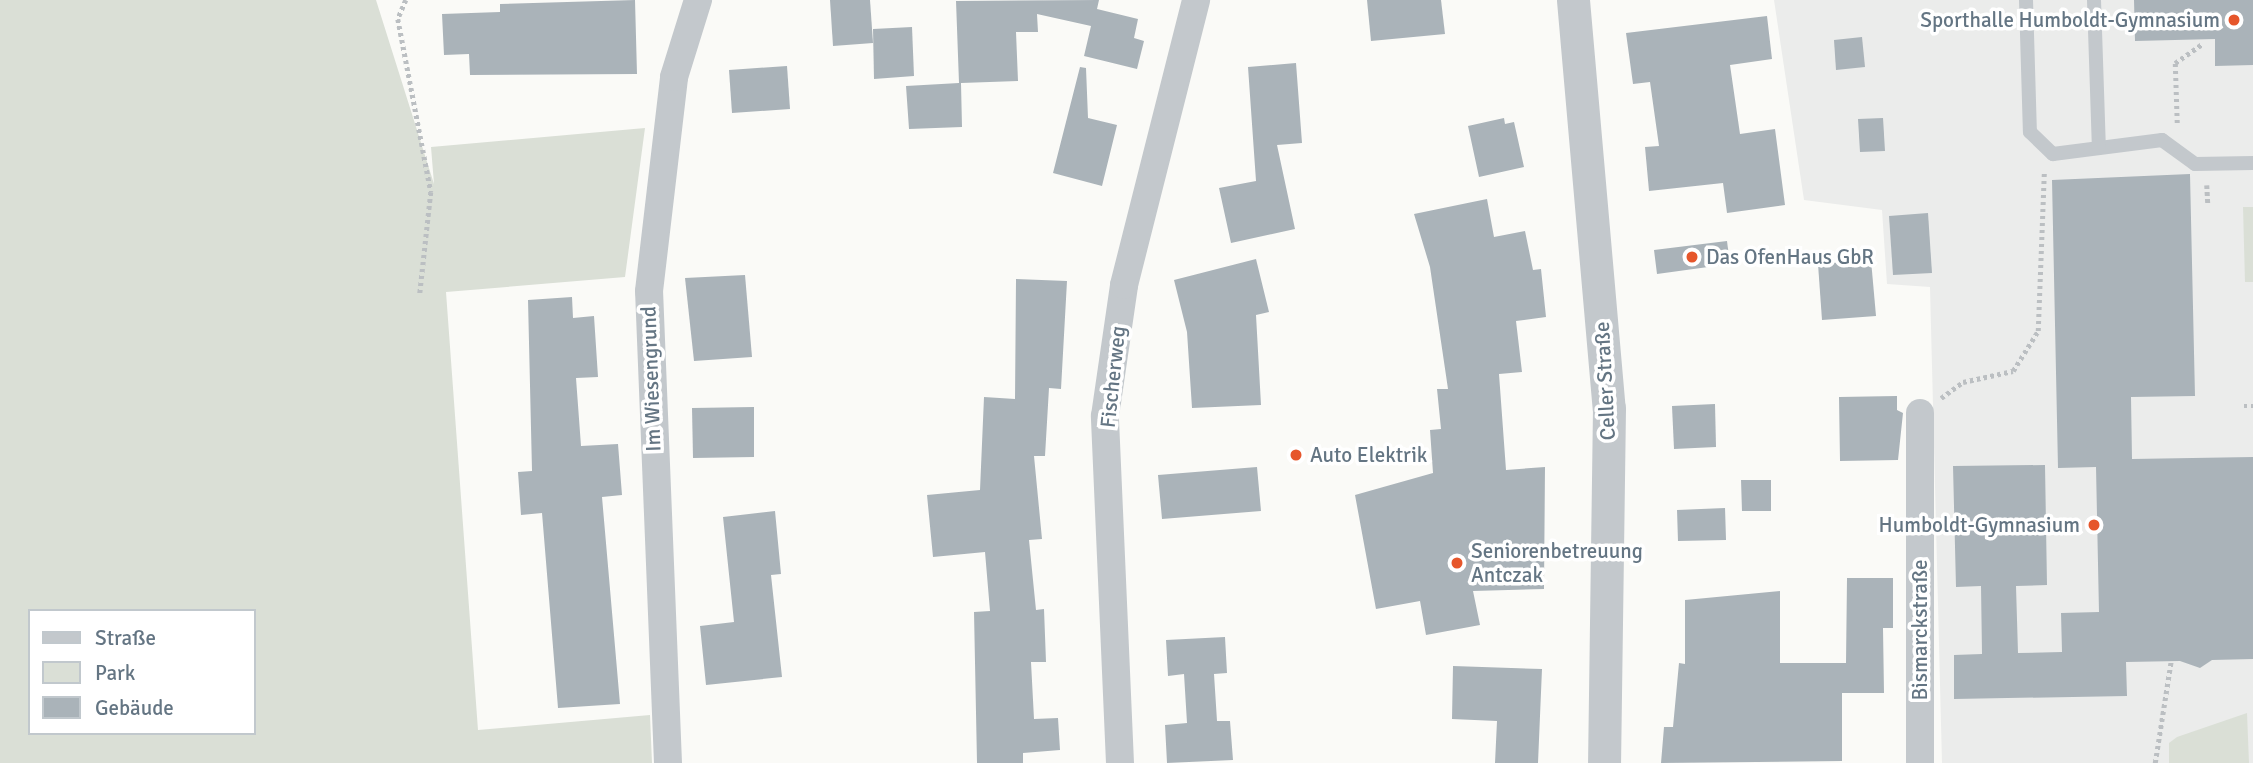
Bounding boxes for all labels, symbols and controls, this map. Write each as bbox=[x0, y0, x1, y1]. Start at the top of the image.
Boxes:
place label: Sporthalle Humboldt-Gymnasium bbox=[1920, 7, 2220, 33]
marker: Sporthalle Humboldt-Gymnasium bbox=[2226, 12, 2242, 28]
place label: Das OfenHaus GbR bbox=[1706, 244, 1874, 270]
marker: Das OfenHaus GbR bbox=[1684, 249, 1700, 265]
street label: Im Wiesengrund bbox=[636, 306, 666, 452]
street label: Celler Straße bbox=[1589, 321, 1621, 441]
street label: Fischerweg bbox=[1095, 325, 1131, 429]
place label: Auto Elektrik bbox=[1310, 442, 1427, 468]
marker: Auto Elektrik bbox=[1288, 447, 1304, 463]
place label: Humboldt-Gymnasium bbox=[1879, 512, 2080, 538]
marker: Humboldt-Gymnasium bbox=[2086, 517, 2102, 533]
place label: Seniorenbetreuung Antczak bbox=[1471, 538, 1643, 588]
marker: Seniorenbetreuung Antczak bbox=[1449, 555, 1465, 571]
street label: Bismarckstraße bbox=[1907, 559, 1933, 701]
legend bbox=[28, 609, 256, 735]
text: Straße bbox=[95, 625, 156, 651]
text: Park bbox=[95, 660, 135, 686]
text: Gebäude bbox=[95, 695, 174, 721]

